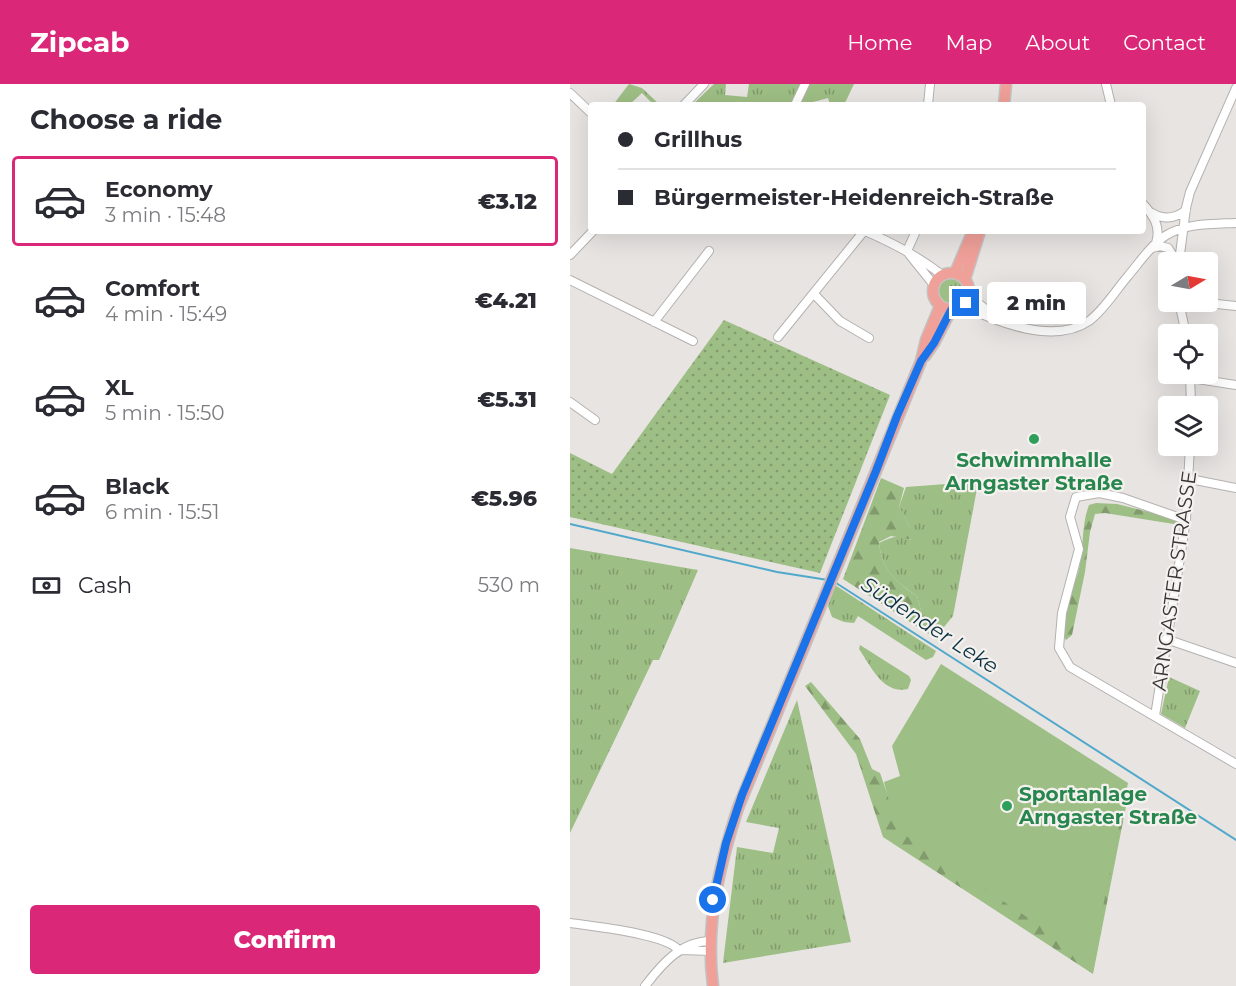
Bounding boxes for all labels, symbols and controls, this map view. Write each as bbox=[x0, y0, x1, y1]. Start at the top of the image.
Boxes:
text: Zipcab bbox=[30, 25, 130, 59]
text: Home bbox=[847, 30, 912, 55]
text: Map bbox=[945, 30, 992, 55]
text: About bbox=[1025, 30, 1090, 55]
text: Contact bbox=[1123, 30, 1206, 55]
text: Choose a ride bbox=[30, 103, 222, 136]
text: Grillhus bbox=[654, 126, 742, 153]
icon: car bbox=[33, 174, 87, 228]
text: Economy bbox=[105, 176, 213, 203]
text: Bürgermeister-Heidenreich-Straße bbox=[654, 184, 1054, 211]
text: €3.12 bbox=[478, 188, 537, 215]
text: 3 min · 15:48 bbox=[105, 203, 226, 227]
north arrow bbox=[1158, 252, 1218, 312]
map controls bbox=[1158, 252, 1218, 456]
icon: car bbox=[33, 273, 87, 327]
text: Comfort bbox=[105, 275, 200, 302]
callout: 2 min bbox=[987, 282, 1086, 324]
text: €4.21 bbox=[475, 287, 537, 314]
route end bbox=[952, 289, 979, 316]
text: 2 min bbox=[1007, 291, 1066, 315]
text: 4 min · 15:49 bbox=[105, 302, 227, 326]
button: locate bbox=[1158, 324, 1218, 384]
icon: car bbox=[33, 372, 87, 426]
text: XL bbox=[105, 374, 134, 401]
text: €5.31 bbox=[477, 386, 537, 413]
button: layers bbox=[1158, 396, 1218, 456]
text: 5 min · 15:50 bbox=[105, 401, 225, 425]
marker: Schwimmhalle Arngaster Straße bbox=[1027, 432, 1041, 446]
place label: Schwimmhalle Arngaster Straße bbox=[944, 448, 1123, 495]
street label: ARNGASTER STRASSE bbox=[1147, 469, 1201, 693]
icon: car bbox=[33, 471, 87, 525]
text: Black bbox=[105, 473, 169, 500]
text: €5.96 bbox=[471, 485, 537, 512]
text: 6 min · 15:51 bbox=[105, 500, 219, 524]
icon: cash bbox=[30, 569, 63, 602]
water label: Südender Leke bbox=[857, 571, 1003, 679]
text: Cash bbox=[78, 572, 132, 599]
text: 530 m bbox=[478, 573, 540, 597]
place label: Sportanlage Arngaster Straße bbox=[1018, 782, 1197, 829]
marker: Sportanlage Arngaster Straße bbox=[1000, 799, 1014, 813]
route start bbox=[699, 886, 726, 913]
button: Confirm bbox=[30, 905, 540, 974]

